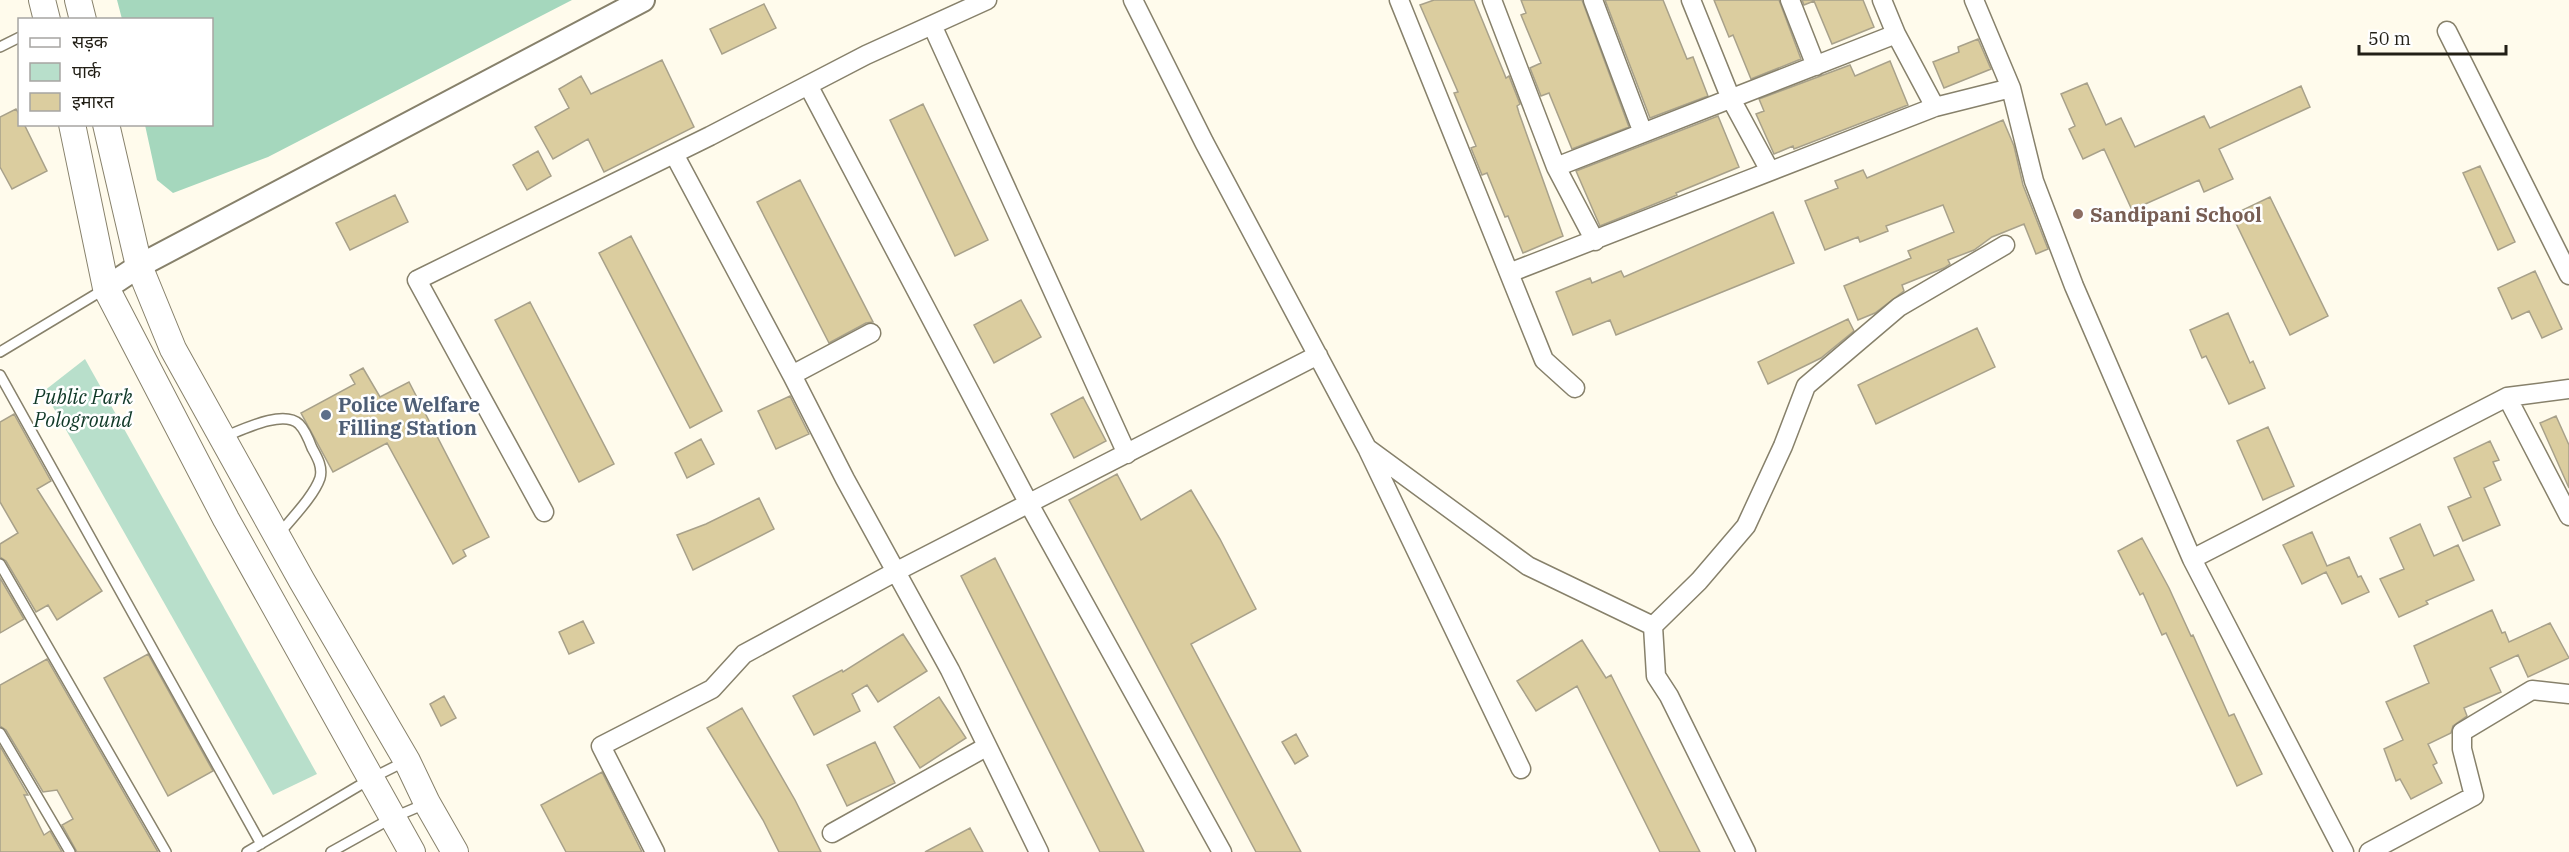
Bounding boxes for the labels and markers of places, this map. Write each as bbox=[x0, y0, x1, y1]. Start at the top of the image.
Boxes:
place label: Sandipani School bbox=[2090, 201, 2262, 228]
marker: Sandipani School bbox=[2071, 207, 2085, 221]
place label: Police Welfare Filling Station bbox=[338, 391, 480, 441]
marker: Police Welfare Filling Station bbox=[319, 408, 333, 422]

